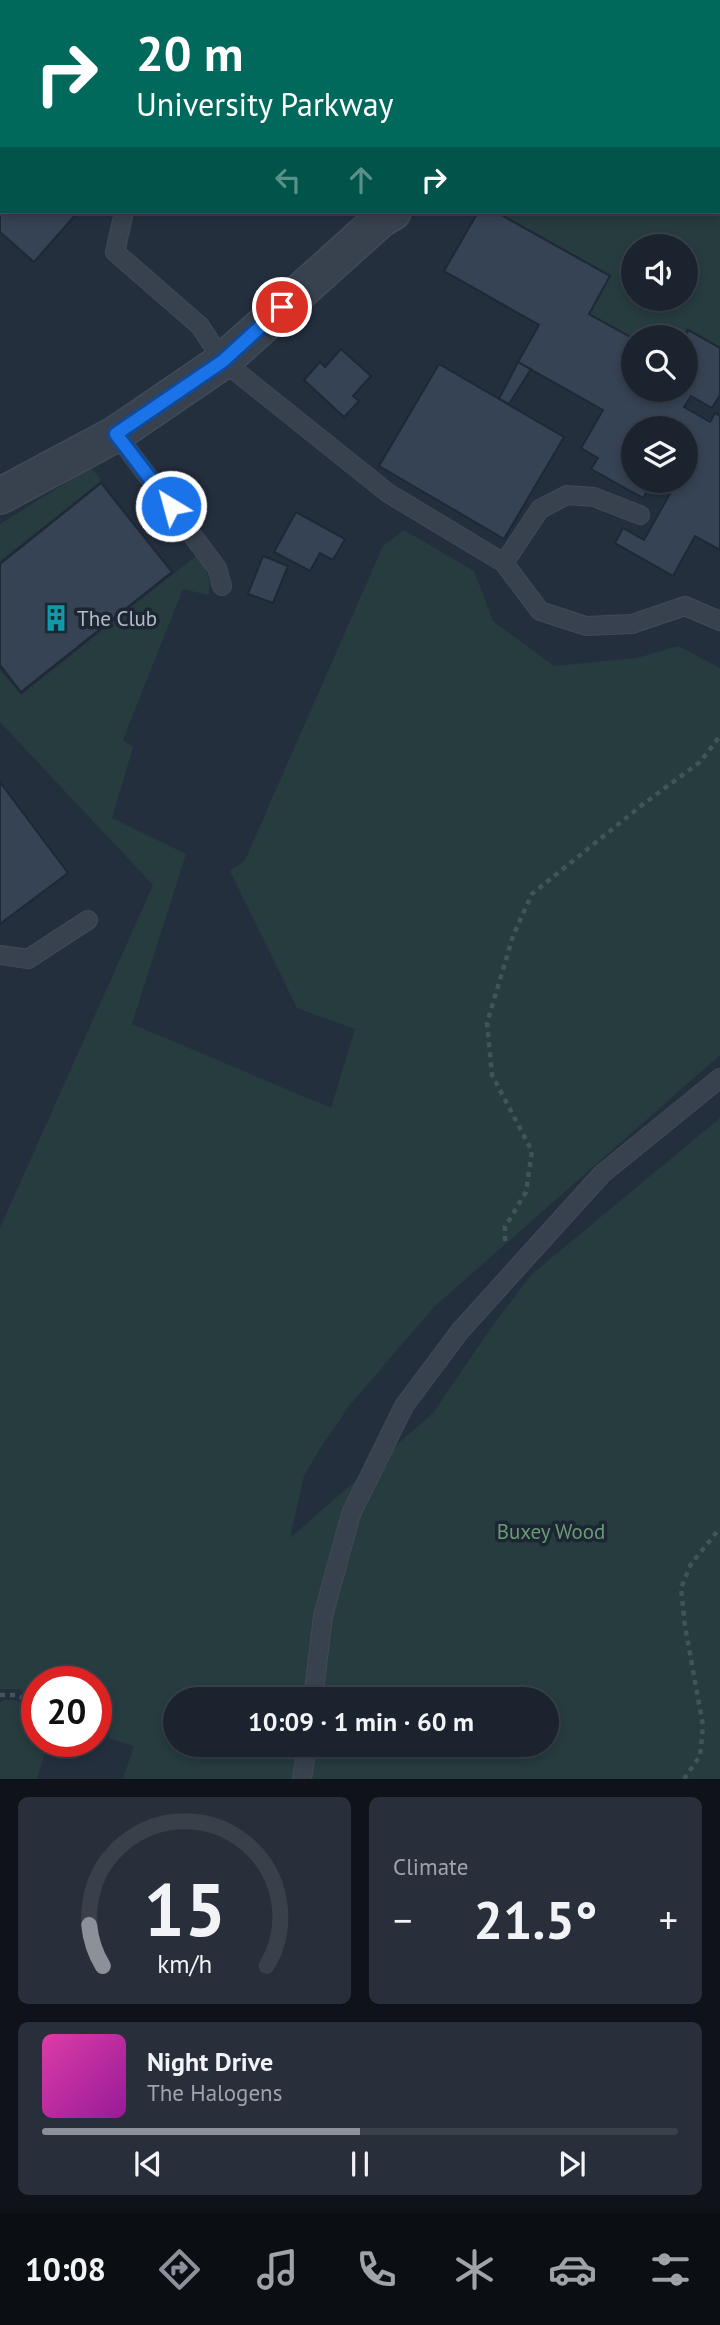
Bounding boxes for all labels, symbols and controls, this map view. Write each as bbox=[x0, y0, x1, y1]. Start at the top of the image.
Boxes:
text: 20 m bbox=[136, 21, 243, 85]
icon: right bbox=[21, 28, 112, 119]
text: University Parkway bbox=[136, 83, 394, 125]
icon: left bbox=[269, 161, 307, 199]
icon: ahead bbox=[342, 161, 380, 199]
icon: right bbox=[415, 161, 453, 199]
map controls bbox=[621, 234, 698, 493]
button: sound bbox=[621, 234, 698, 311]
pin bbox=[252, 277, 312, 337]
icon: arrive bbox=[263, 288, 301, 326]
button: search bbox=[621, 325, 698, 402]
button: layers bbox=[621, 416, 698, 493]
position arrow bbox=[134, 469, 208, 543]
building icon: The Club bbox=[41, 603, 71, 633]
place label: The Club bbox=[77, 605, 157, 632]
park label: Buxey Wood bbox=[497, 1518, 605, 1545]
speed limit sign: 20 bbox=[21, 1666, 112, 1757]
text: 10:09 · 1 min · 60 m bbox=[248, 1705, 474, 1738]
text: Climate bbox=[393, 1852, 468, 1881]
text: 15 bbox=[143, 1863, 226, 1957]
text: 21.5° bbox=[474, 1886, 597, 1953]
text: − bbox=[393, 1895, 412, 1944]
text: + bbox=[659, 1895, 678, 1944]
text: km/h bbox=[157, 1948, 212, 1980]
text: Night Drive bbox=[147, 2045, 273, 2078]
text: The Halogens bbox=[147, 2078, 282, 2107]
icon: previous bbox=[129, 2145, 167, 2183]
icon: pause bbox=[341, 2145, 379, 2183]
icon: next bbox=[553, 2145, 591, 2183]
icon: directions bbox=[155, 2245, 204, 2294]
icon: music bbox=[253, 2245, 302, 2294]
icon: phone bbox=[352, 2245, 401, 2294]
icon: climate bbox=[450, 2245, 499, 2294]
icon: car bbox=[548, 2245, 597, 2294]
icon: filters bbox=[646, 2245, 695, 2294]
text: 10:08 bbox=[25, 2248, 106, 2290]

